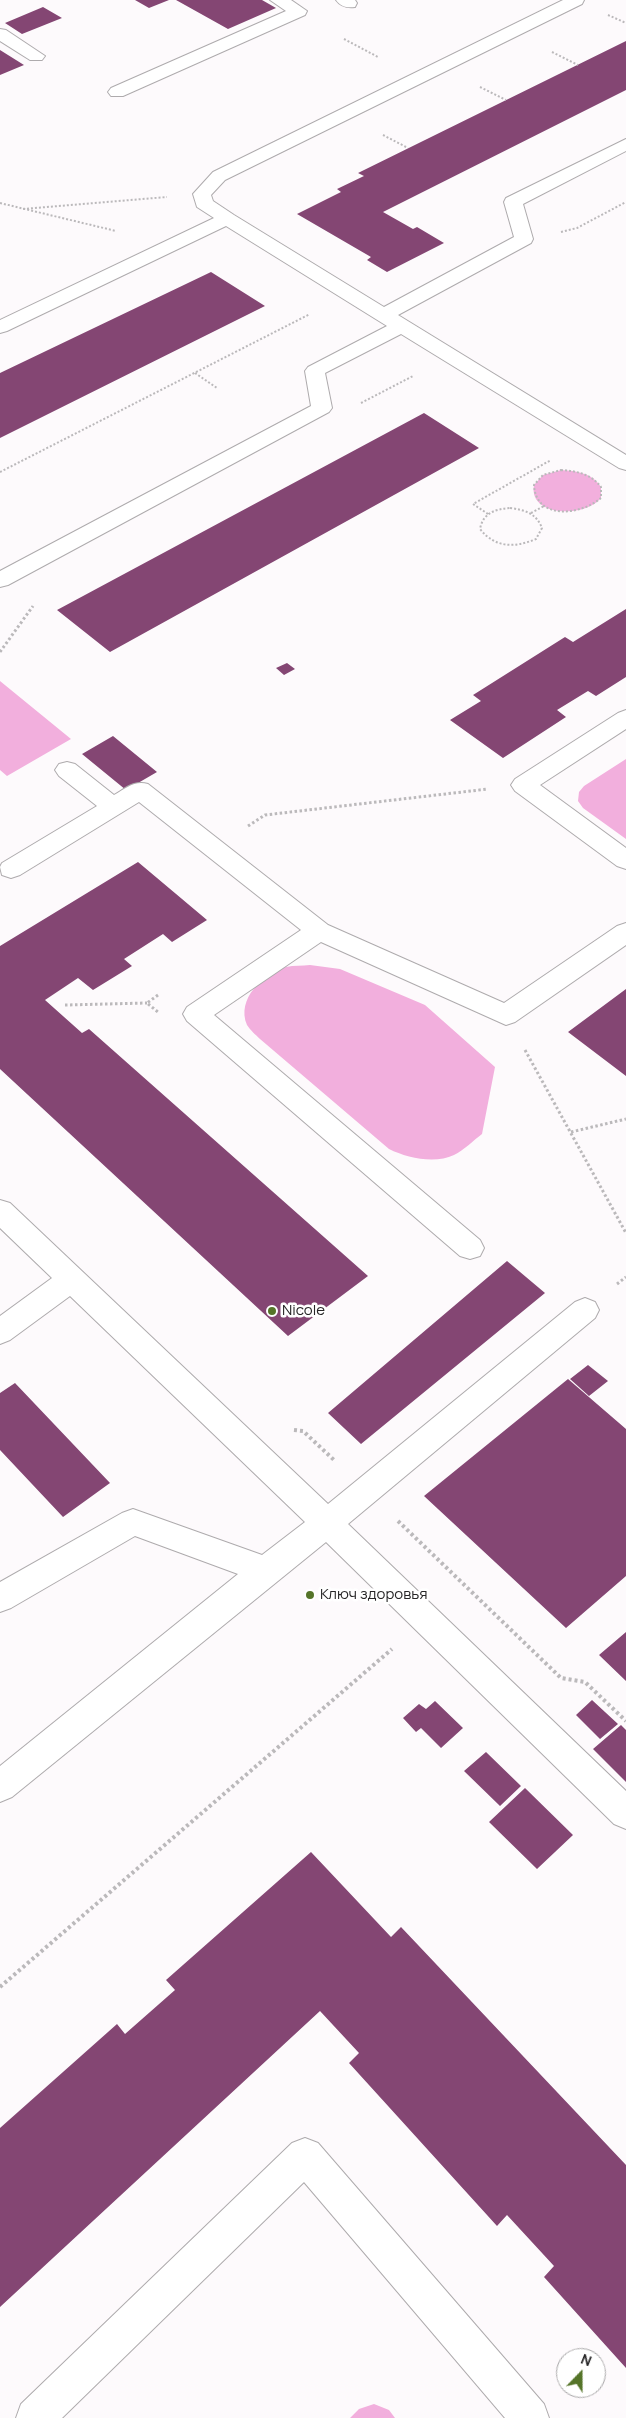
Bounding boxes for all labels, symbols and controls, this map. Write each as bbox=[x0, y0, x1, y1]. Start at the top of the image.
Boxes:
place label: Nicole bbox=[282, 1302, 325, 1320]
marker: Nicole bbox=[266, 1305, 278, 1317]
place label: Ключ здоровья bbox=[320, 1586, 427, 1604]
marker: Ключ здоровья bbox=[304, 1589, 316, 1601]
north arrow bbox=[556, 2348, 606, 2398]
text: N bbox=[578, 2349, 595, 2370]

